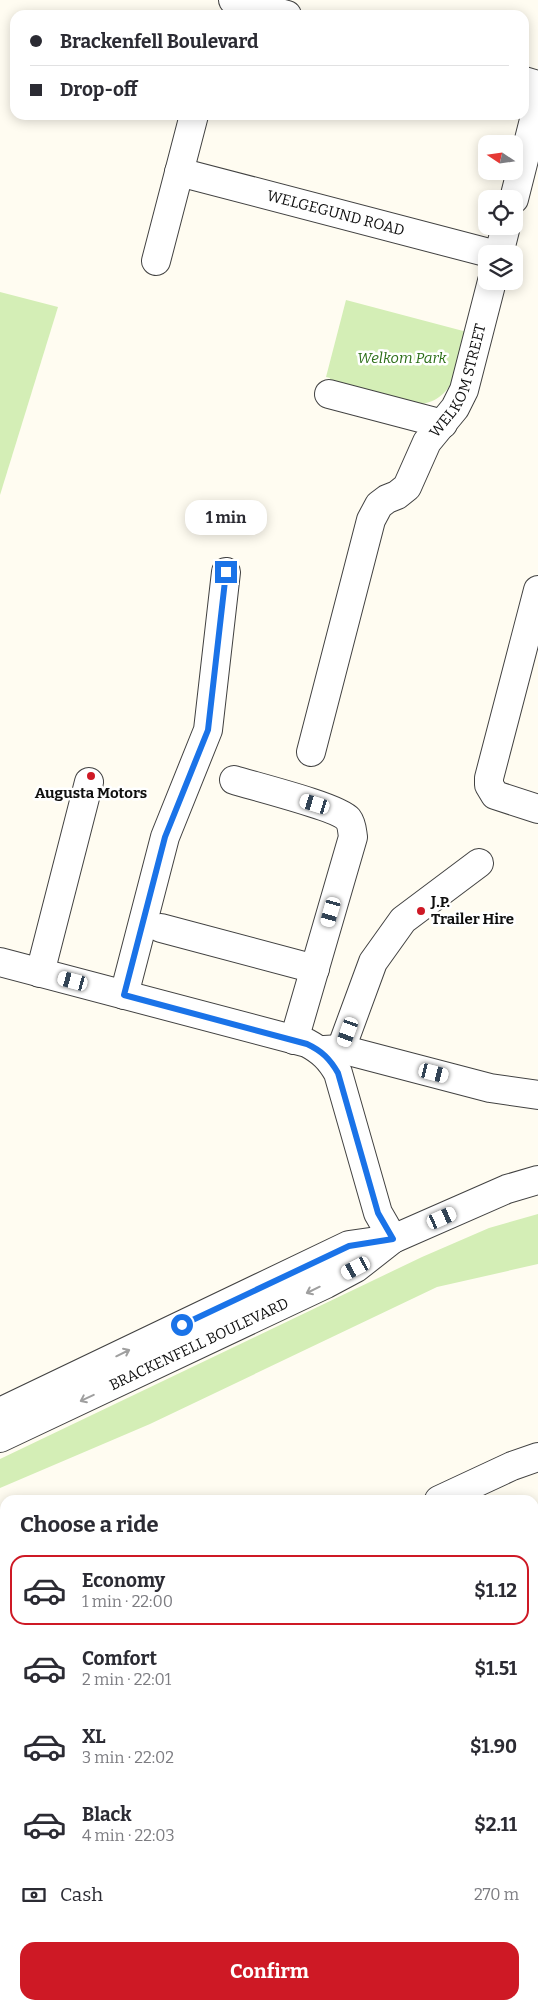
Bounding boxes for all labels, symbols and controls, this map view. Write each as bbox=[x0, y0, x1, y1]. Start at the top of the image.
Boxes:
text: Brackenfell Boulevard bbox=[60, 30, 259, 53]
text: Drop-off bbox=[60, 78, 138, 101]
north arrow bbox=[478, 135, 522, 180]
map controls bbox=[478, 135, 523, 290]
street label: WELGEGUND ROAD bbox=[265, 186, 406, 240]
button: locate bbox=[478, 190, 523, 235]
button: layers bbox=[478, 245, 523, 290]
street label: WELKOM STREET bbox=[426, 321, 490, 441]
park label: Welkom Park bbox=[357, 349, 448, 367]
callout: 1 min bbox=[185, 500, 267, 534]
text: 1 min bbox=[206, 508, 246, 527]
route end bbox=[215, 561, 237, 583]
marker: Augusta Motors bbox=[85, 770, 97, 782]
place label: Augusta Motors bbox=[35, 784, 147, 802]
car bbox=[298, 792, 331, 816]
place label: J.P. Trailer Hire bbox=[430, 893, 514, 928]
car bbox=[319, 896, 342, 928]
marker: J.P. Trailer Hire bbox=[415, 905, 427, 917]
car bbox=[56, 970, 89, 992]
car bbox=[335, 1015, 360, 1049]
car bbox=[417, 1062, 450, 1084]
car bbox=[425, 1205, 458, 1231]
car bbox=[339, 1254, 372, 1282]
one-way arrow bbox=[306, 1286, 321, 1296]
street label: BRACKENFELL BOULEVARD bbox=[106, 1294, 291, 1394]
route start bbox=[171, 1314, 193, 1336]
one-way arrow bbox=[115, 1348, 130, 1357]
one-way arrow bbox=[80, 1393, 95, 1403]
text: Choose a ride bbox=[20, 1511, 159, 1538]
icon: car bbox=[22, 1568, 67, 1613]
text: Economy bbox=[82, 1569, 165, 1592]
text: $1.12 bbox=[474, 1579, 517, 1602]
text: 1 min · 22:00 bbox=[82, 1592, 173, 1611]
icon: car bbox=[22, 1646, 67, 1691]
text: Comfort bbox=[82, 1647, 157, 1670]
text: $1.51 bbox=[474, 1657, 517, 1680]
text: 2 min · 22:01 bbox=[82, 1670, 171, 1689]
icon: car bbox=[22, 1724, 67, 1769]
text: XL bbox=[82, 1725, 106, 1748]
text: $1.90 bbox=[470, 1735, 517, 1758]
text: 3 min · 22:02 bbox=[82, 1748, 174, 1767]
icon: car bbox=[22, 1802, 67, 1847]
text: Black bbox=[82, 1803, 132, 1826]
text: $2.11 bbox=[474, 1813, 517, 1836]
text: 4 min · 22:03 bbox=[82, 1826, 175, 1845]
icon: cash bbox=[20, 1881, 48, 1909]
text: Cash bbox=[60, 1883, 103, 1906]
text: 270 m bbox=[474, 1885, 519, 1904]
button: Confirm bbox=[20, 1942, 519, 2000]

